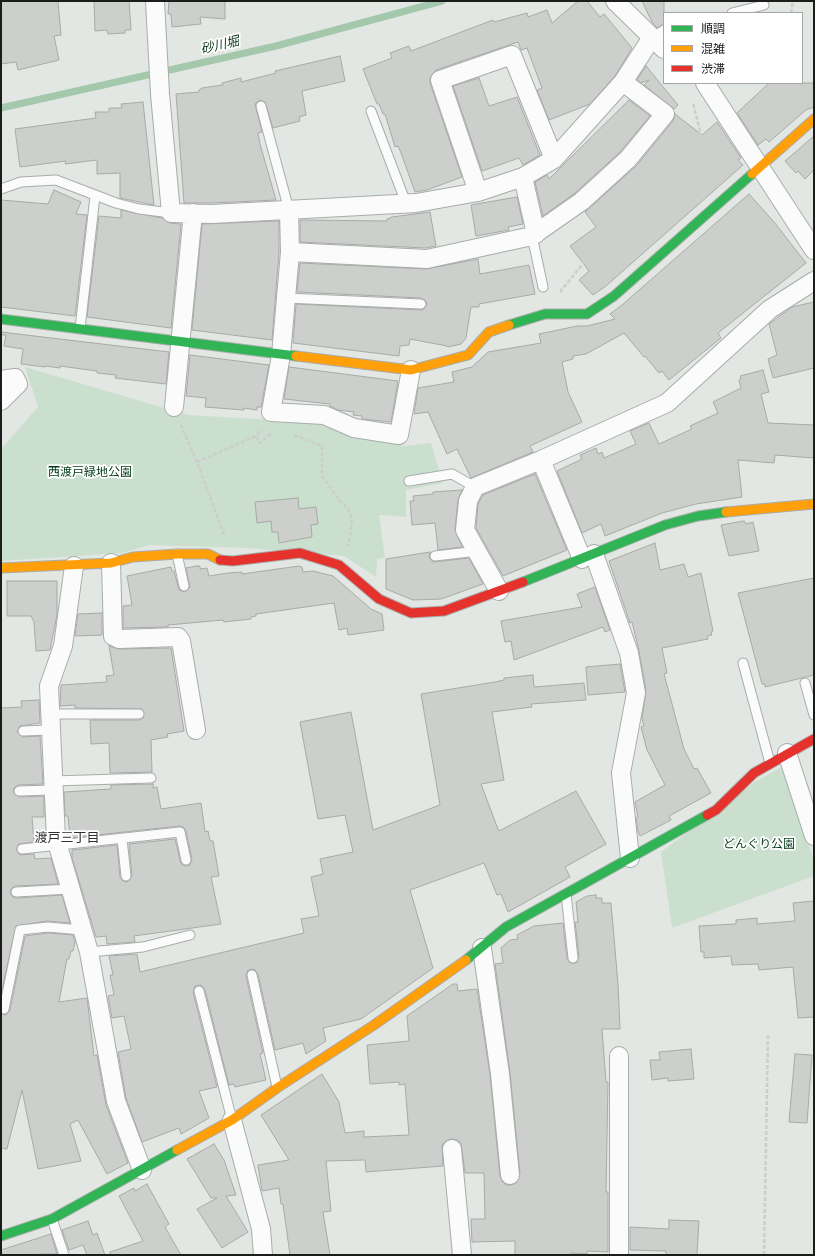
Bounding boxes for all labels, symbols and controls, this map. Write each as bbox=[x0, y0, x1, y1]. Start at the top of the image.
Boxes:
legend bbox=[663, 12, 803, 84]
text: 順調 bbox=[701, 22, 725, 37]
water label: 砂川堀 bbox=[199, 34, 241, 58]
text: 混雑 bbox=[701, 42, 725, 57]
text: 渋滞 bbox=[701, 62, 725, 77]
park label: 西渡戸緑地公園 bbox=[48, 466, 132, 480]
district label: 渡戸三丁目 bbox=[35, 831, 99, 847]
park label: どんぐり公園 bbox=[723, 838, 795, 852]

